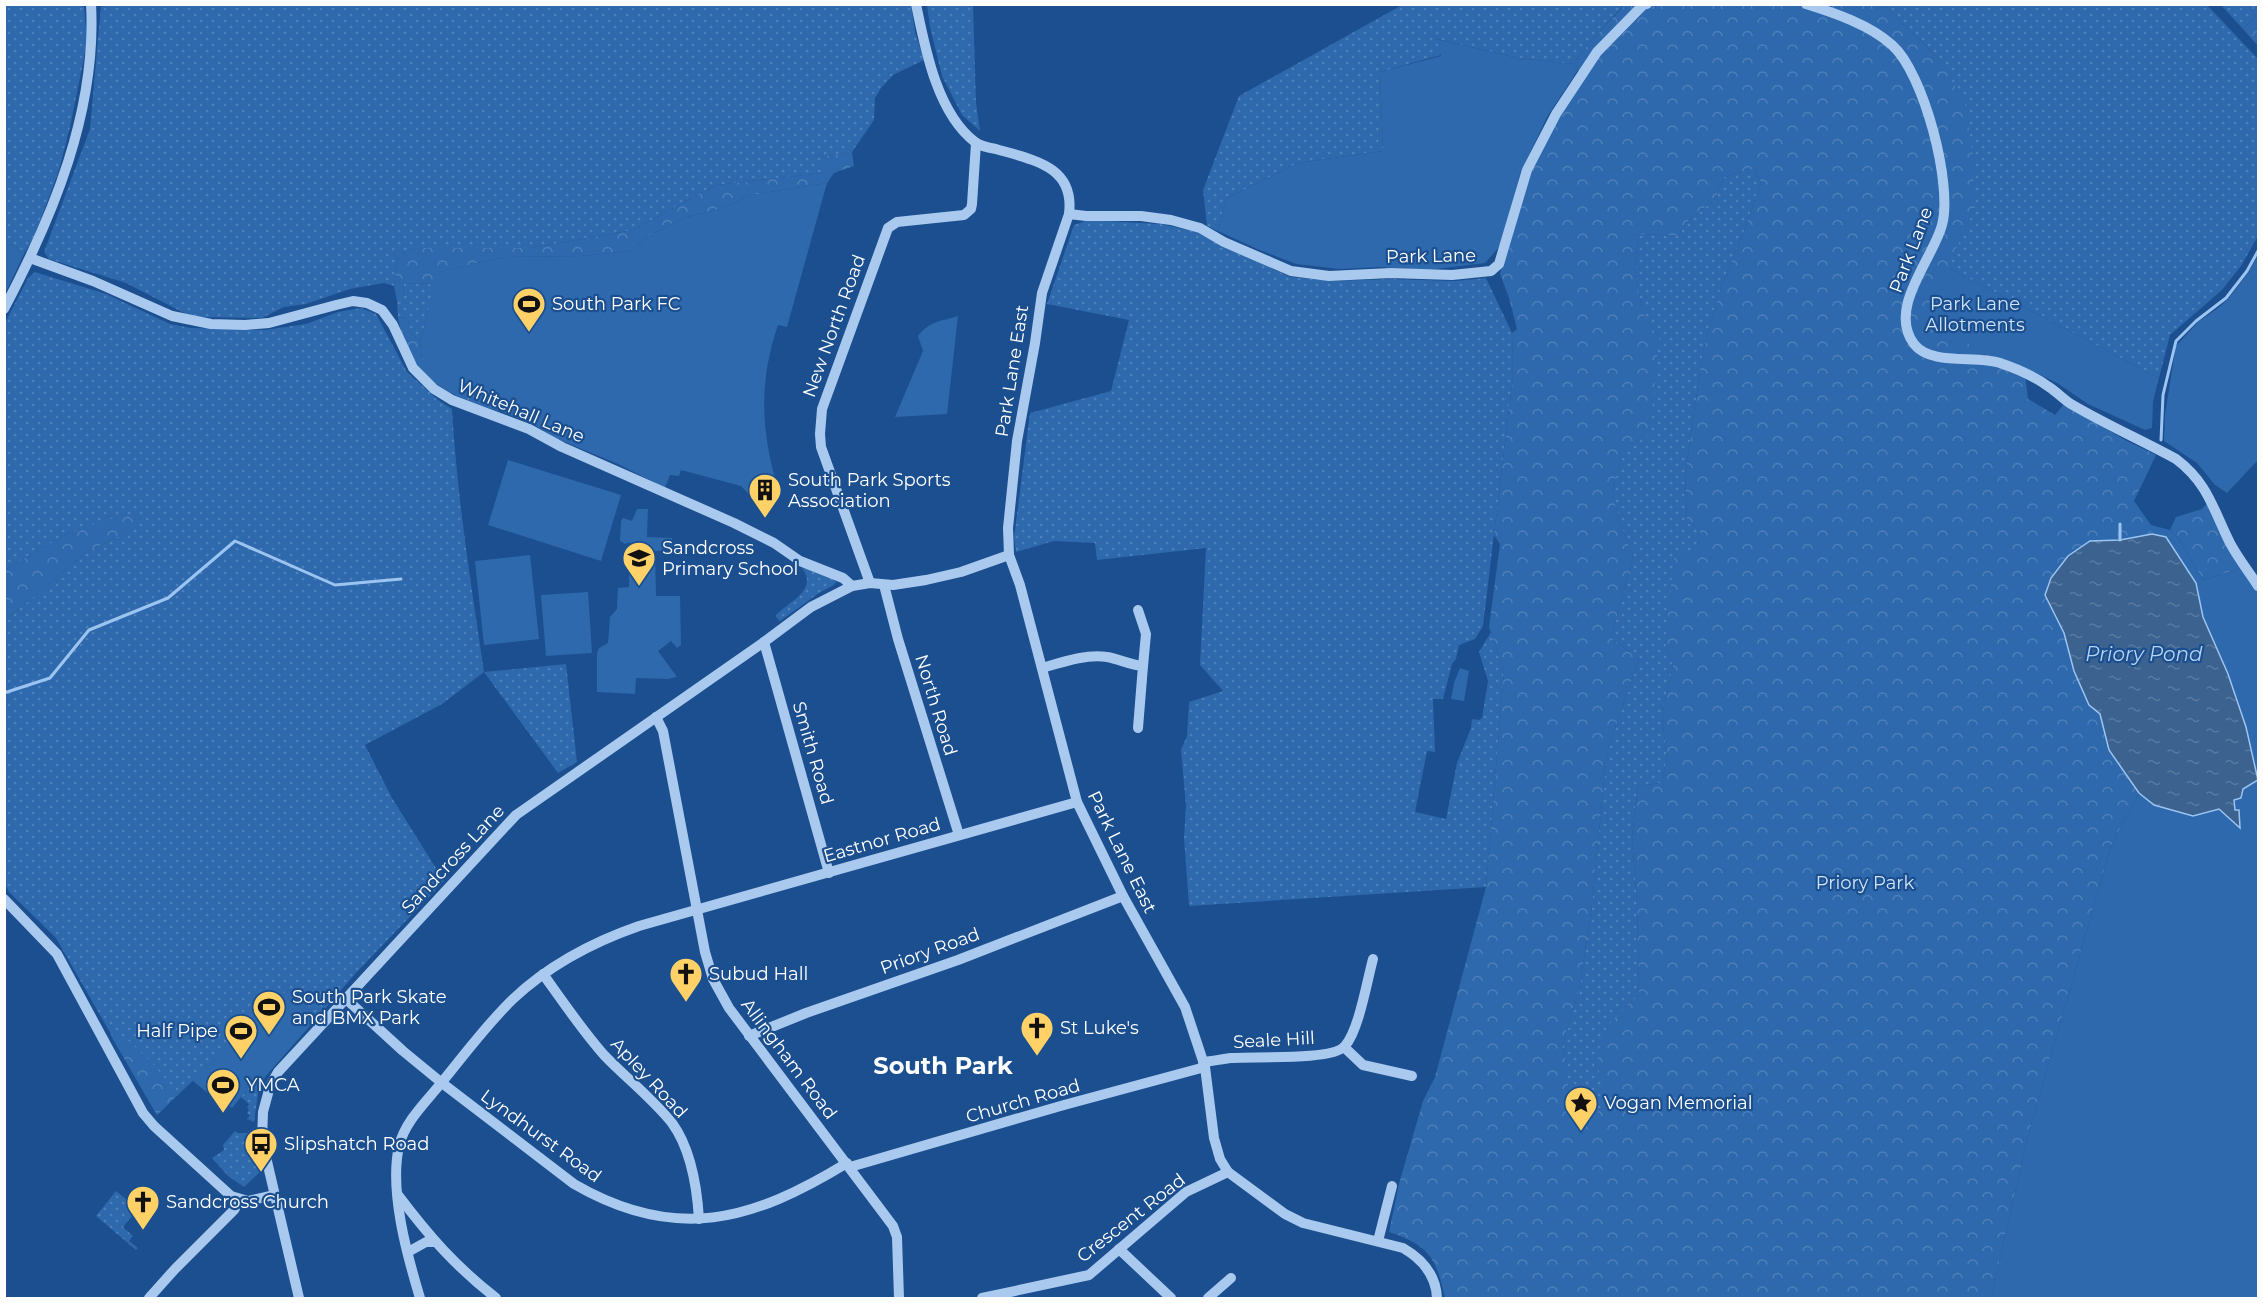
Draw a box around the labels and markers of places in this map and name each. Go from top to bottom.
sports icon: South Park FC [511,286,547,333]
place label: South Park FC [552,293,681,315]
place label: South Park Sports Association [788,469,951,512]
building icon: South Park Sports Association [747,472,783,519]
place label: Sandcross Primary School [662,537,798,580]
school or university icon: Sandcross Primary School [621,540,657,587]
church icon: Subud Hall [668,956,704,1003]
place label: Subud Hall [709,963,808,985]
place label: South Park Skate and BMX Park [292,986,447,1029]
sports icon: South Park Skate and BMX Park [251,989,287,1036]
church icon: St Luke's [1019,1010,1055,1057]
sports icon: Half Pipe [223,1013,259,1060]
place label: St Luke's [1060,1017,1139,1039]
place label: Half Pipe [136,1020,218,1042]
sports icon: YMCA [205,1067,241,1114]
place label: YMCA [246,1074,300,1096]
place icon: Vogan Memorial [1563,1085,1599,1132]
place label: Vogan Memorial [1604,1092,1753,1114]
bus stop icon: Slipshatch Road [243,1126,279,1173]
place label: Slipshatch Road [284,1133,429,1155]
church icon: Sandcross Church [125,1184,161,1231]
place label: Sandcross Church [166,1191,329,1213]

